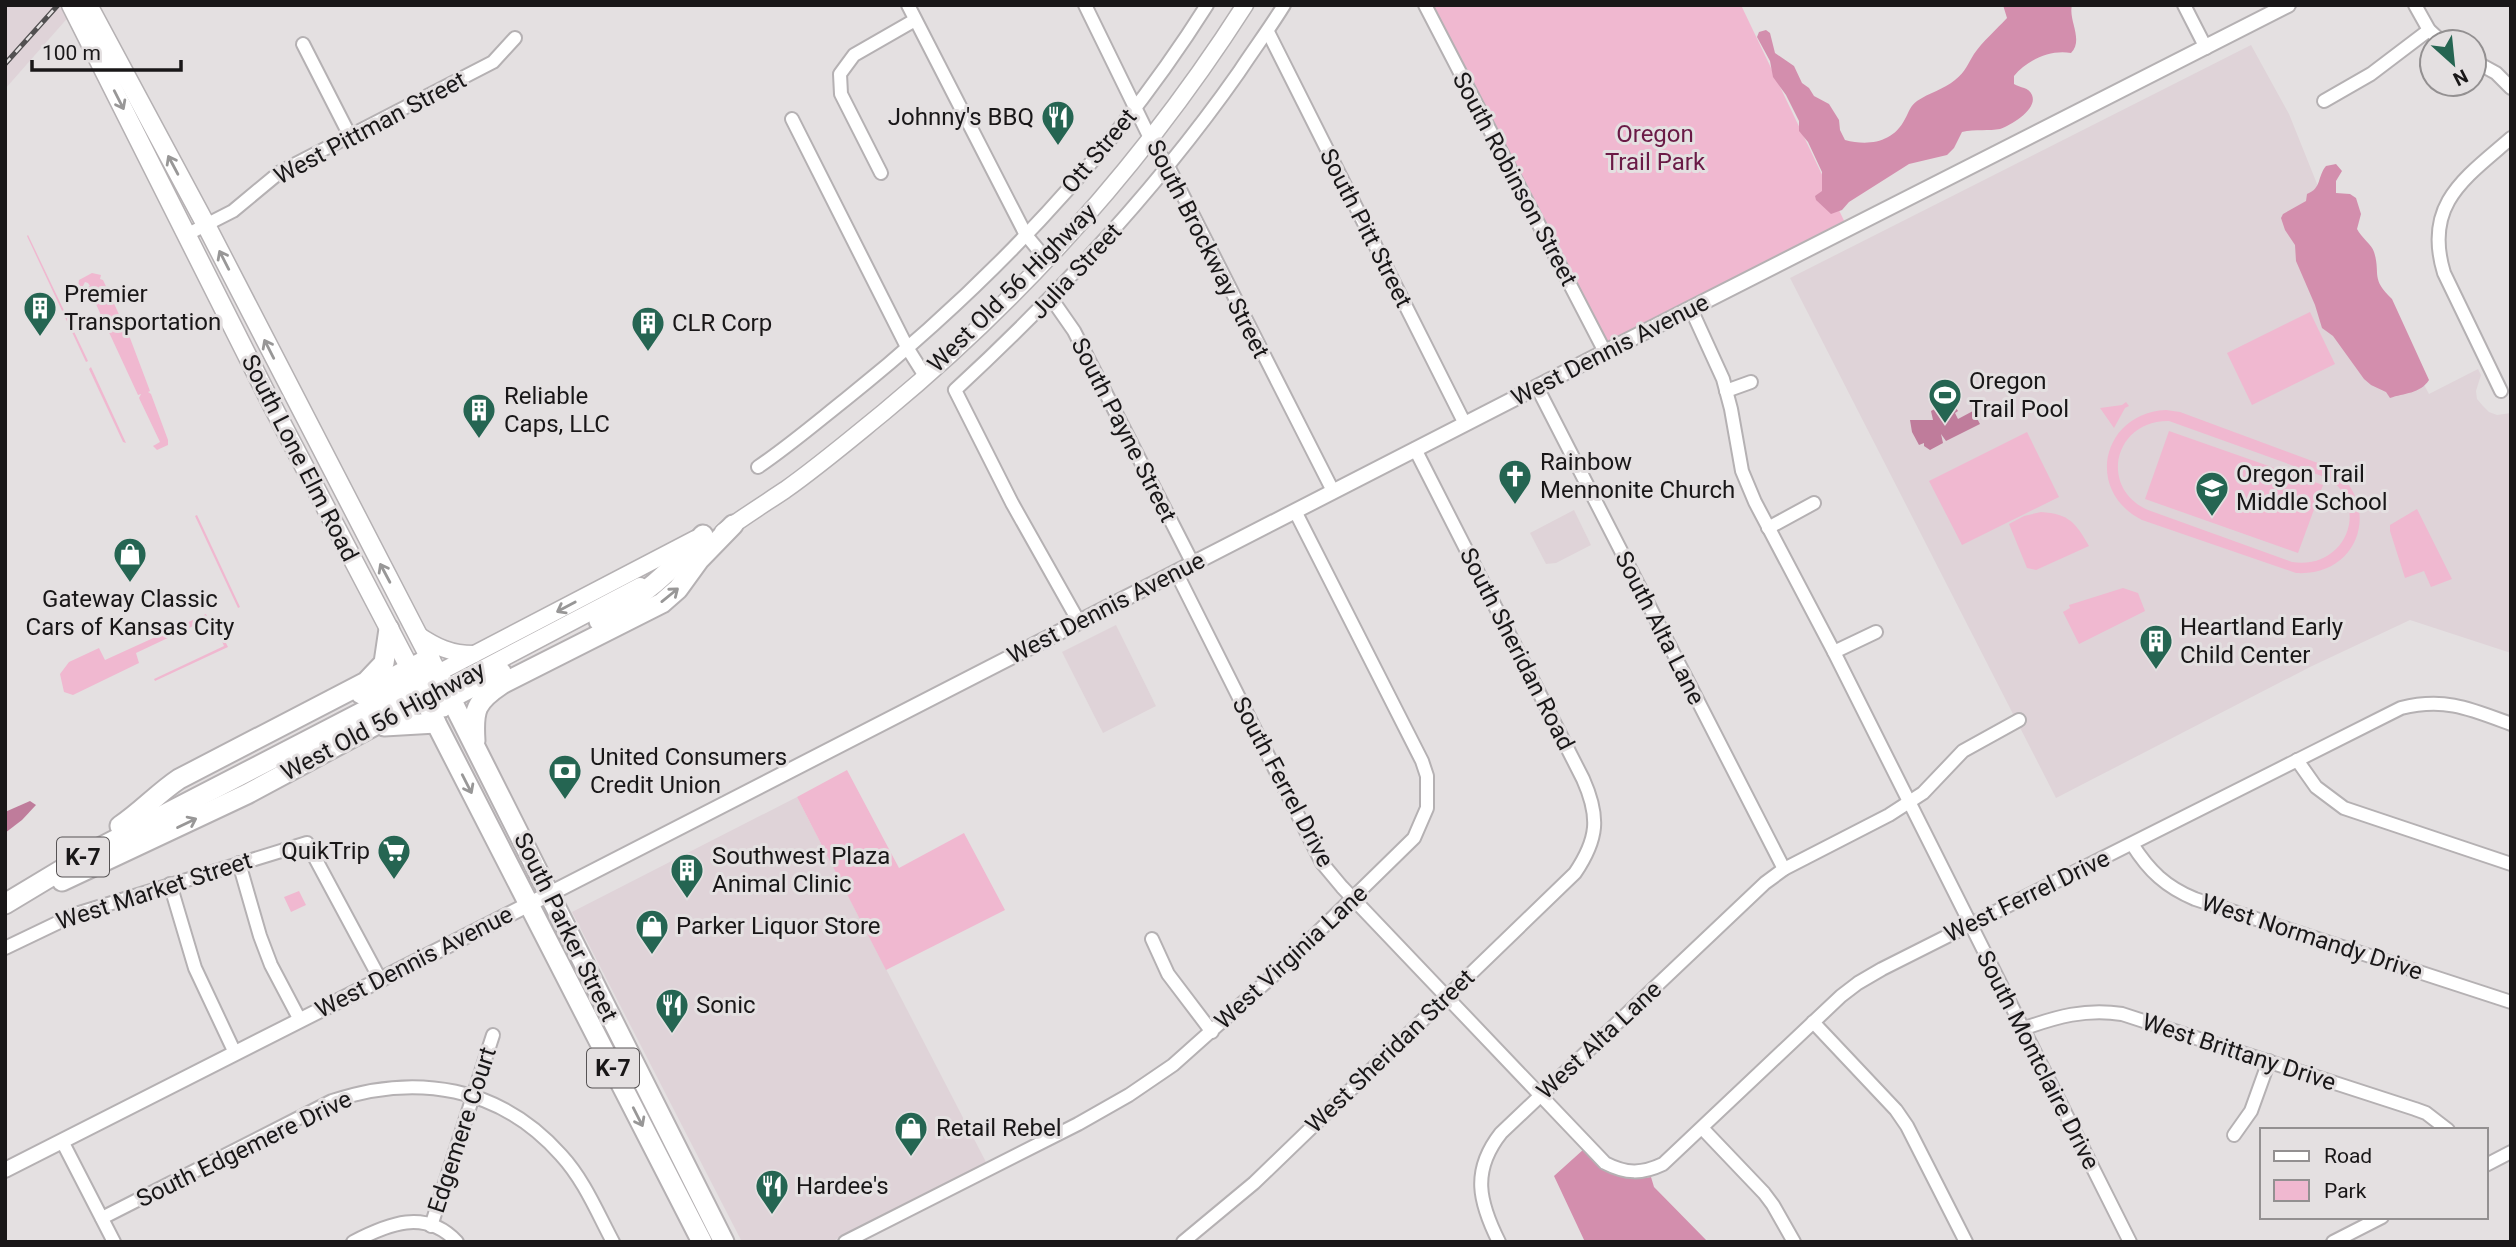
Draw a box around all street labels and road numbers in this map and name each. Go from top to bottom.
street label: West Pittman Street [269,66,471,190]
street label: South Robinson Street [1447,67,1583,291]
street label: Ott Street [1056,103,1142,199]
street label: South Brockway Street [1141,135,1275,363]
street label: South Pitt Street [1314,144,1418,312]
street label: West Old 56 Highway [922,198,1102,378]
street label: Julia Street [1025,217,1127,325]
street label: West Dennis Avenue [1507,288,1713,412]
street label: South Payne Street [1066,333,1183,527]
street label: South Lone Elm Road [236,350,364,566]
street label: South Sheridan Road [1454,543,1580,755]
street label: West Dennis Avenue [1003,546,1209,670]
street label: South Alta Lane [1609,547,1711,709]
street label: West Old 56 Highway [276,655,490,787]
street label: South Ferrel Drive [1226,692,1340,872]
street label: South Parker Street [508,828,624,1026]
road number: K-7 [57,838,109,876]
street label: West Ferrel Drive [1940,844,2114,948]
street label: West Market Street [53,846,255,936]
street label: West Virginia Lane [1209,879,1373,1035]
street label: West Normandy Drive [2198,888,2426,986]
street label: West Dennis Avenue [311,900,517,1024]
street label: South Montclaire Drive [1971,946,2105,1174]
street label: West Sheridan Street [1300,963,1480,1139]
street label: West Alta Lane [1531,975,1667,1105]
street label: West Brittany Drive [2139,1007,2339,1097]
street label: Edgemere Court [422,1043,502,1216]
road number: K-7 [587,1049,639,1088]
street label: South Edgemere Drive [132,1085,356,1213]

